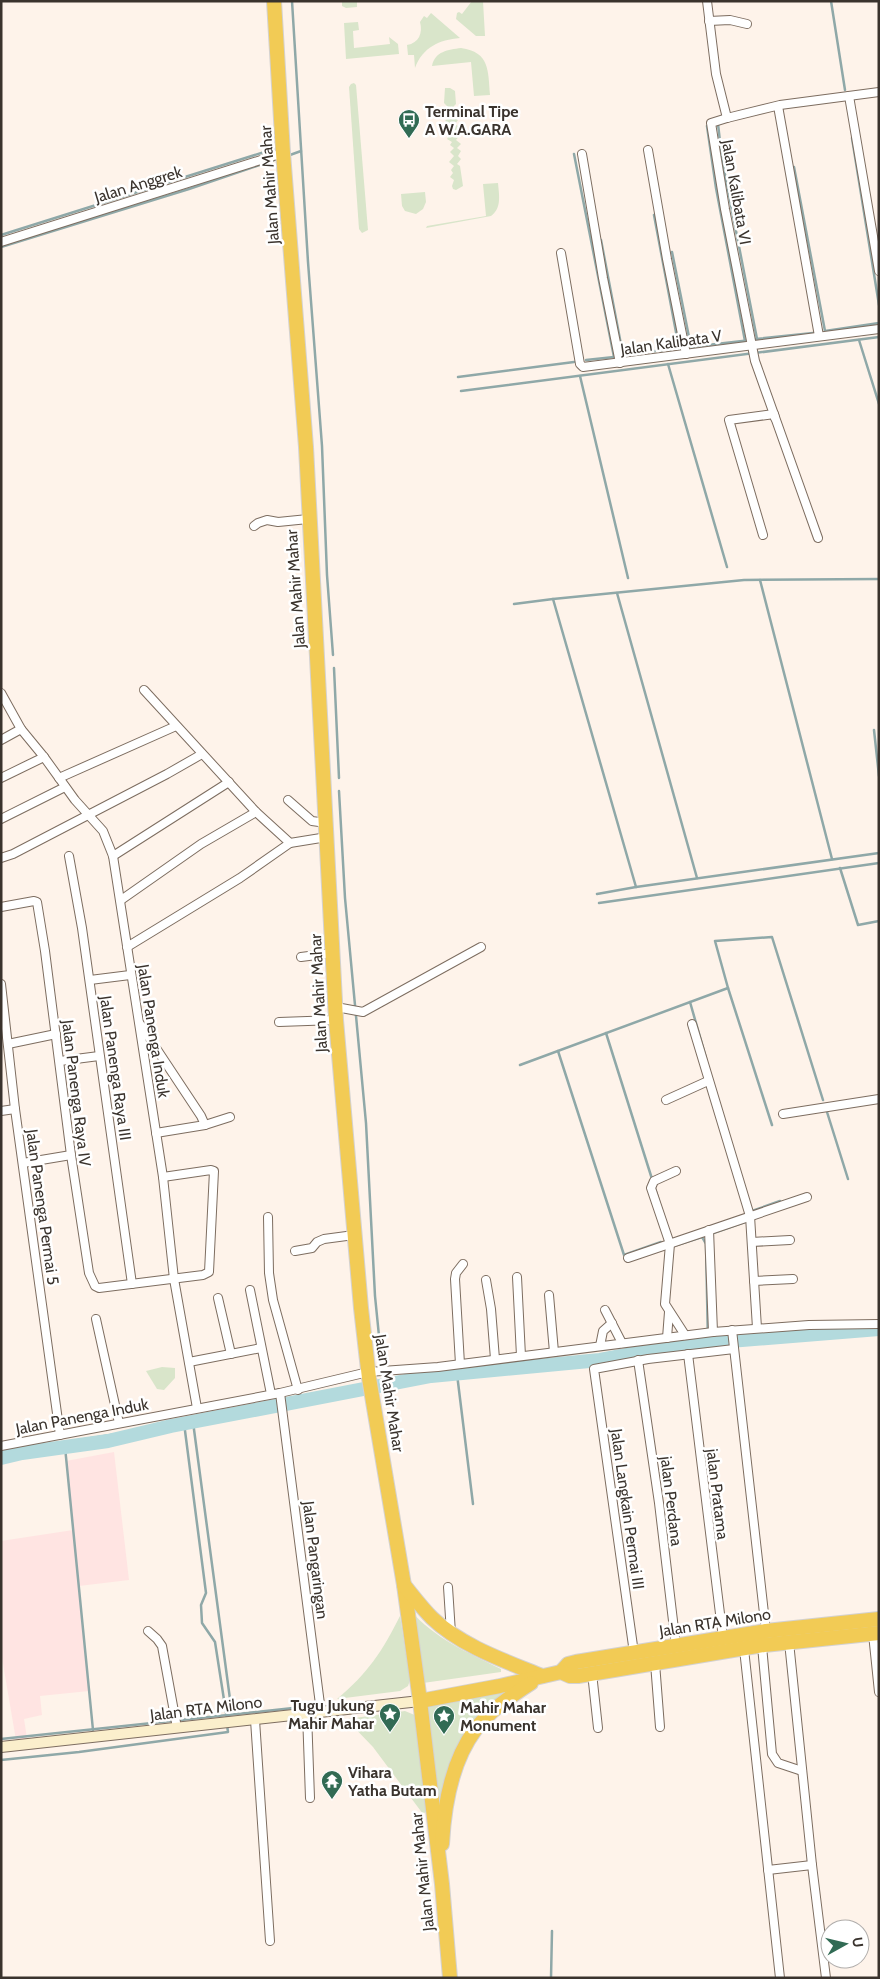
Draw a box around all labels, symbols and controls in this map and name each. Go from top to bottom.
place label: Terminal Tipe A W.A.GARA [425,102,519,139]
bus stop icon: Terminal Tipe A W.A.GARA [397,108,421,139]
street label: Jalan Mahir Mahar [256,124,283,246]
street label: Jalan Kalibata VI [718,137,755,246]
street label: Jalan Anggrek [91,162,185,207]
street label: Jalan Kalibata V [618,326,723,359]
street label: Jalan Mahir Mahar [282,528,309,650]
street label: Jalan Mahir Mahar [306,932,331,1054]
street label: Jalan Panenga Induk [133,962,174,1100]
street label: Jalan Panenga Raya III [96,993,135,1142]
street label: Jalan Panenga Raya IV [58,1018,95,1168]
street label: Jalan Panenga Permai 5 [22,1127,63,1286]
street label: Jalan Mahir Mahar [371,1332,408,1454]
street label: Jalan Panenga Induk [13,1394,151,1439]
street label: Jalan Langkain Permai III [607,1427,648,1591]
street label: jalan Pratama [702,1447,733,1541]
street label: jalan Perdana [656,1454,686,1547]
street label: Jalan Pangaringan [299,1499,332,1620]
street label: Jalan RTA Milono [657,1604,772,1641]
street label: Jalan RTA Milono [148,1692,263,1725]
place label: Tugu Jukung Mahir Mahar [288,1696,375,1733]
place label: Mahir Mahar Monument [460,1698,547,1735]
place icon: Tugu Jukung Mahir Mahar [378,1702,402,1733]
place icon: Mahir Mahar Monument [432,1704,456,1735]
place label: Vihara Yatha Butam [347,1763,437,1800]
temple icon: Vihara Yatha Butam [320,1769,344,1800]
street label: Jalan Mahir Mahar [407,1811,438,1933]
north arrow [820,1919,870,1969]
text: U [848,1936,867,1948]

